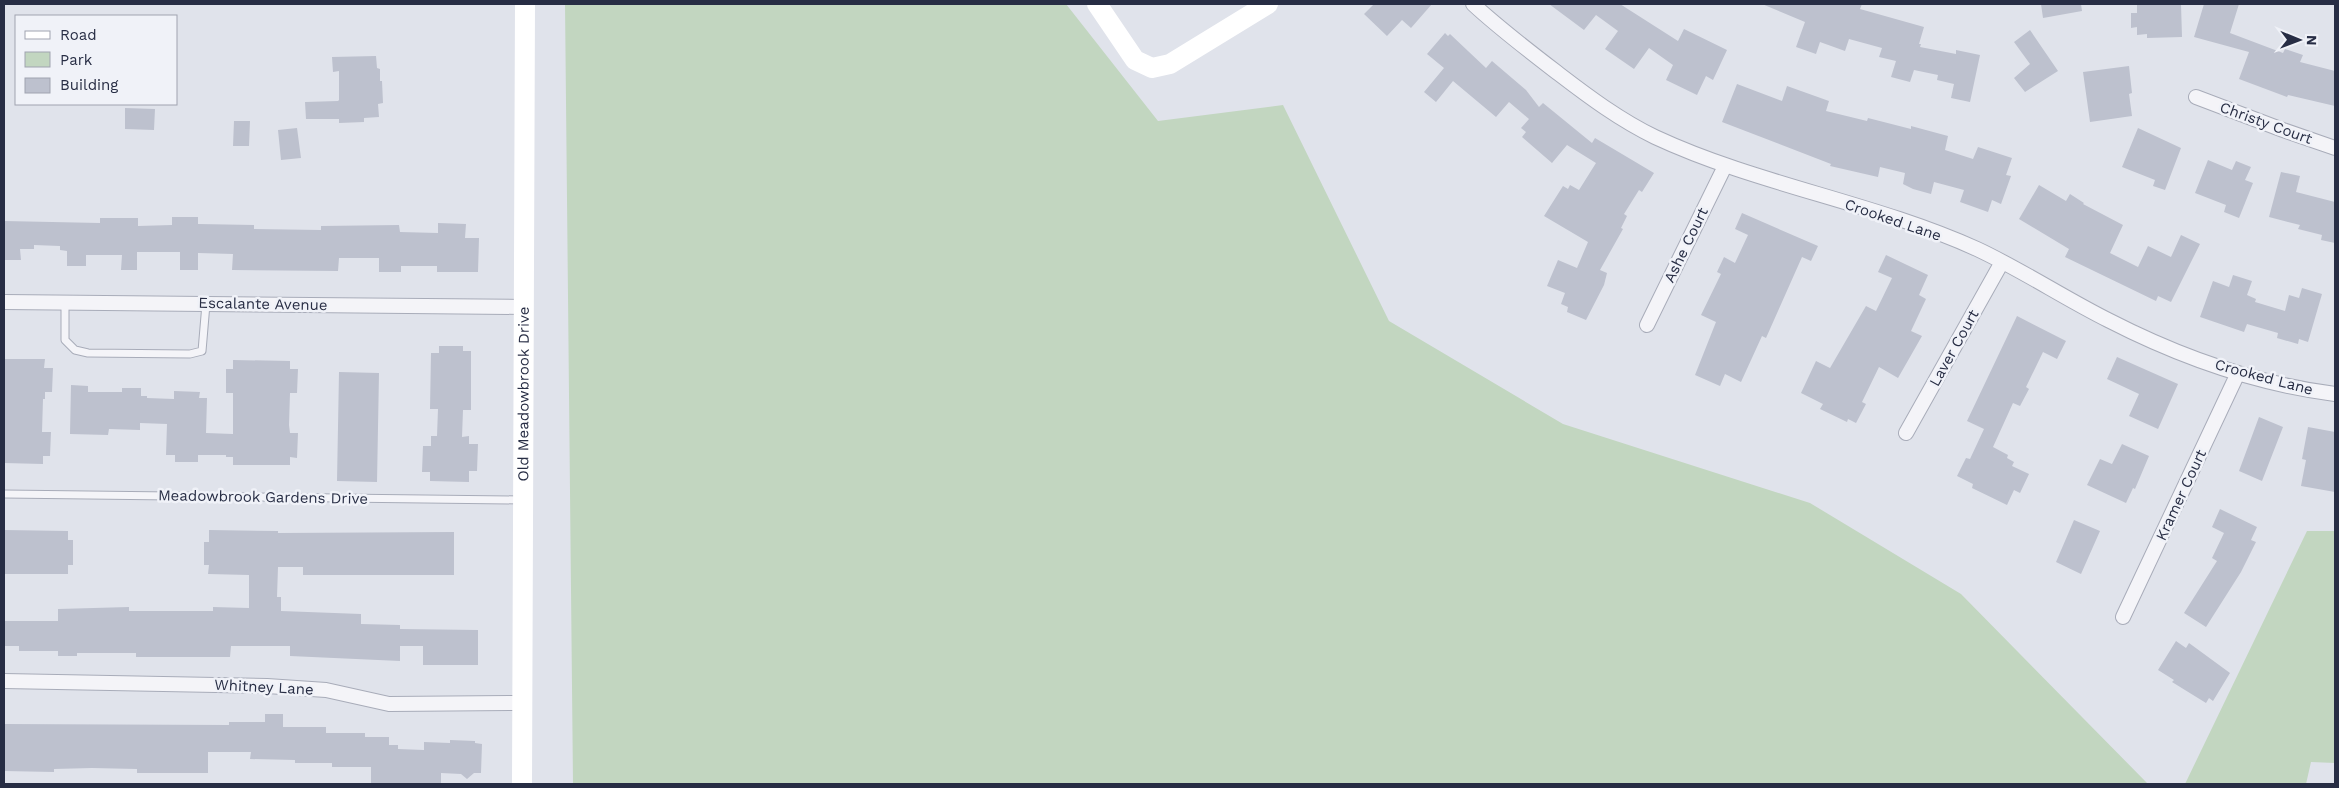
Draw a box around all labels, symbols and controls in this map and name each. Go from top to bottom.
legend [15,15,178,105]
north arrow [2274,15,2324,65]
text: Road [60,26,97,44]
text: N [2304,35,2320,46]
text: Park [60,51,93,69]
text: Building [60,76,118,94]
street label: Christy Court [2217,98,2315,148]
street label: Crooked Lane [1842,195,1944,245]
street label: Ashe Court [1660,204,1712,285]
street label: Escalante Avenue [198,294,328,314]
street label: Laver Court [1926,306,1983,390]
street label: Old Meadowbrook Drive [514,307,533,481]
street label: Crooked Lane [2213,355,2315,399]
street label: Kramer Court [2152,446,2210,543]
street label: Meadowbrook Gardens Drive [158,486,368,508]
street label: Whitney Lane [214,675,314,699]

